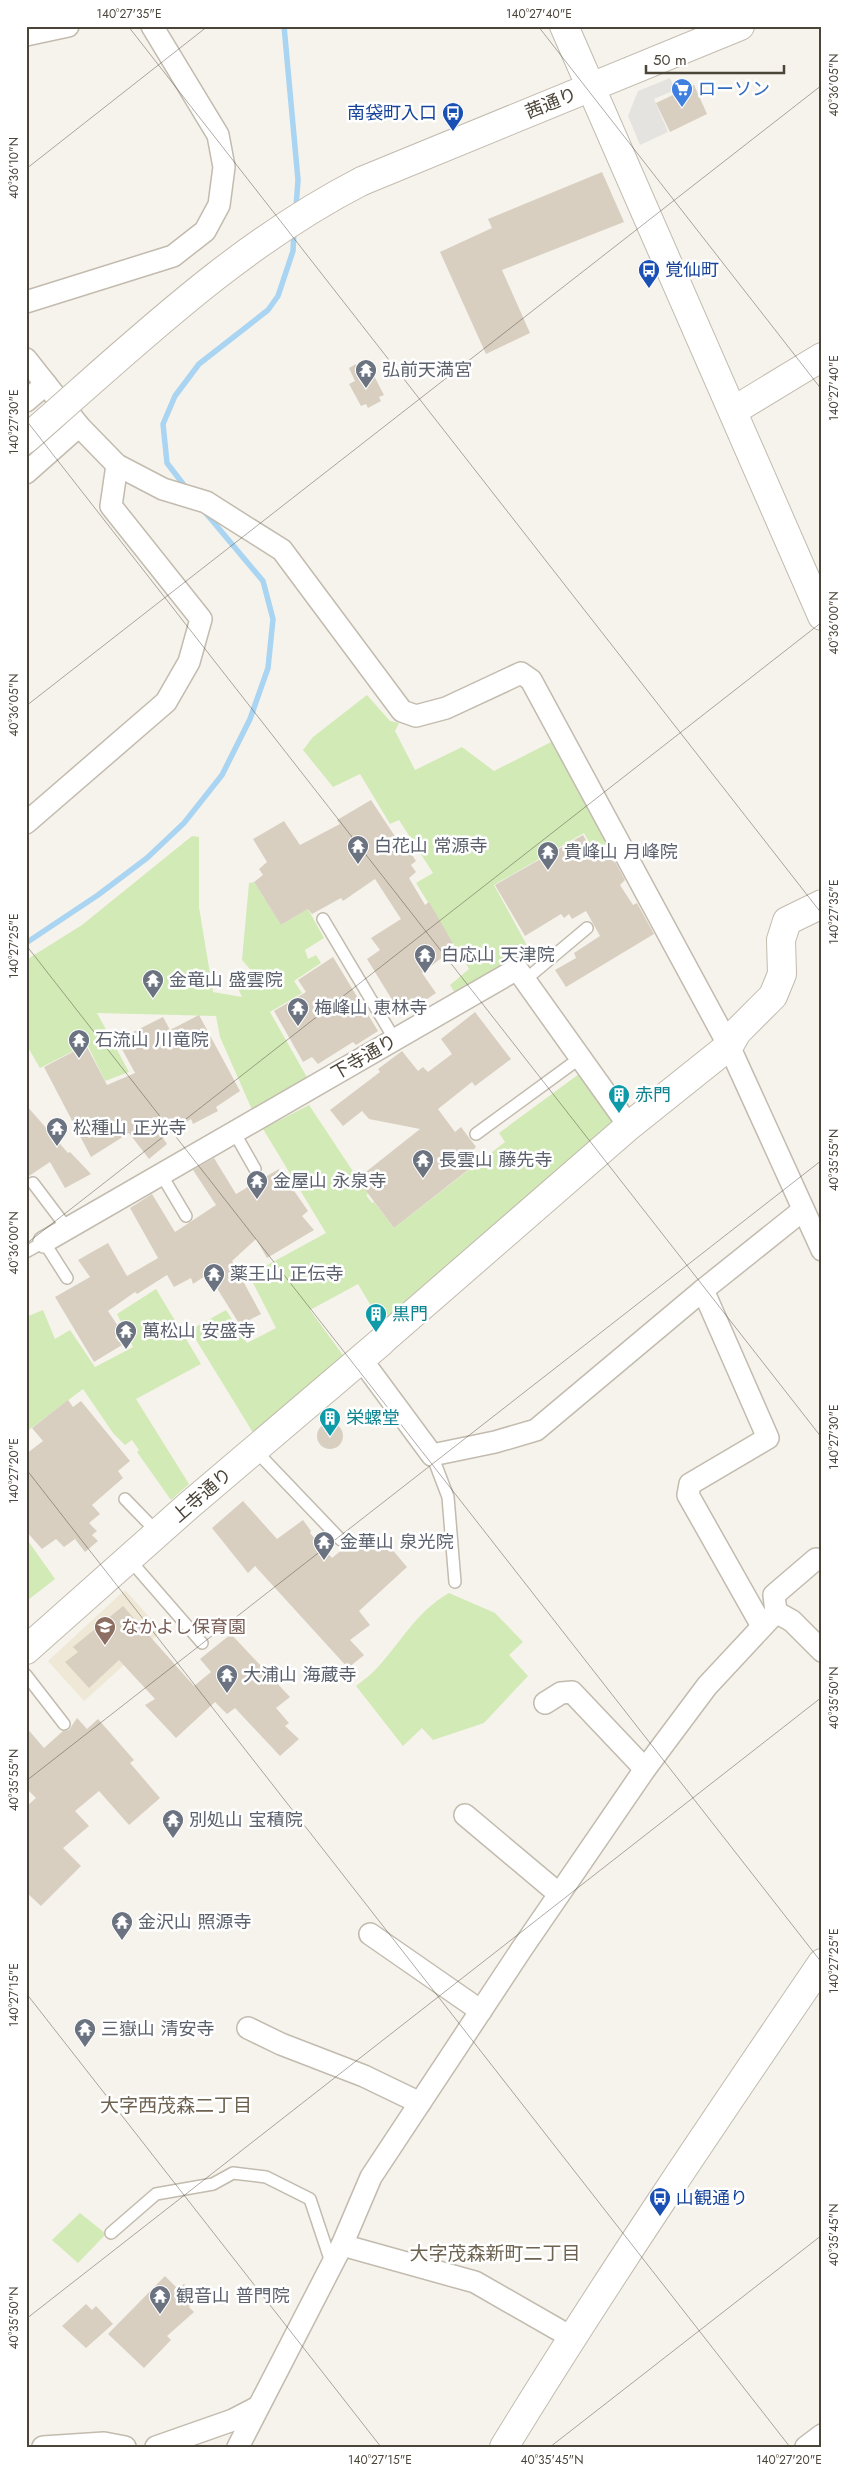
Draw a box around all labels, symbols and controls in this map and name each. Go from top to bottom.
text: 140°27'35"E [97,5,161,23]
text: 140°27'40"E [506,5,572,23]
scale bar [646,42,783,74]
text: 50 m [653,49,687,71]
text: 40°36'05"N [825,53,843,117]
place label: ローソン [698,76,770,102]
supermarket icon: ローソン [670,77,694,108]
street label: 茜通り [521,81,581,125]
place label: 南袋町入口 [347,100,437,126]
bus stop icon: 南袋町入口 [441,101,465,132]
text: 40°36'10"N [5,137,23,199]
place label: 覚仙町 [665,257,719,283]
bus stop icon: 覚仙町 [637,258,661,289]
text: 140°27'40"E [825,355,843,421]
place label: 弘前天満宮 [382,357,472,383]
temple icon: 弘前天満宮 [354,358,378,389]
text: 140°27'30"E [5,389,23,455]
text: 40°36'00"N [825,591,843,655]
text: 40°36'05"N [5,673,23,737]
place label: 白花山 常源寺 [374,833,487,859]
temple icon: 白花山 常源寺 [346,834,370,865]
place label: 貴峰山 月峰院 [564,839,677,865]
temple icon: 貴峰山 月峰院 [536,840,560,871]
text: 140°27'35"E [825,880,843,944]
text: 140°27'25"E [5,913,23,979]
place label: 白応山 天津院 [441,942,554,968]
temple icon: 白応山 天津院 [413,943,437,974]
place label: 金竜山 盛雲院 [169,967,282,993]
temple icon: 金竜山 盛雲院 [141,968,165,999]
place label: 梅峰山 恵林寺 [314,995,427,1021]
temple icon: 梅峰山 恵林寺 [286,996,310,1027]
place label: 石流山 川竜院 [95,1027,208,1053]
temple icon: 石流山 川竜院 [67,1028,91,1059]
street label: 下寺通り [326,1028,402,1086]
place label: 赤門 [635,1082,671,1108]
building icon: 赤門 [607,1083,631,1114]
place label: 松種山 正光寺 [73,1115,186,1141]
temple icon: 松種山 正光寺 [45,1116,69,1147]
text: 40°35'55"N [825,1129,843,1191]
place label: 長雲山 藤先寺 [439,1147,552,1173]
temple icon: 長雲山 藤先寺 [411,1148,435,1179]
place label: 金屋山 永泉寺 [273,1168,386,1194]
temple icon: 金屋山 永泉寺 [245,1169,269,1200]
text: 40°36'00"N [5,1211,23,1275]
place label: 薬王山 正伝寺 [230,1261,343,1287]
temple icon: 薬王山 正伝寺 [202,1262,226,1293]
place label: 黒門 [392,1301,428,1327]
building icon: 黒門 [364,1302,388,1333]
place label: 萬松山 安盛寺 [142,1318,255,1344]
temple icon: 萬松山 安盛寺 [114,1319,138,1350]
text: 140°27'30"E [825,1404,843,1470]
place label: 栄螺堂 [346,1405,400,1431]
building icon: 栄螺堂 [318,1406,342,1437]
text: 140°27'20"E [5,1438,23,1504]
street label: 上寺通り [166,1462,238,1528]
place label: 金華山 泉光院 [340,1529,453,1555]
temple icon: 金華山 泉光院 [312,1530,336,1561]
place label: なかよし保育園 [121,1614,246,1640]
school or university icon: なかよし保育園 [93,1615,117,1646]
place label: 大浦山 海蔵寺 [243,1662,356,1688]
temple icon: 大浦山 海蔵寺 [215,1663,239,1694]
text: 40°35'50"N [825,1666,843,1730]
text: 40°35'55"N [5,1749,23,1811]
place label: 別処山 宝積院 [189,1807,302,1833]
temple icon: 別処山 宝積院 [161,1808,185,1839]
place label: 金沢山 照源寺 [138,1909,251,1935]
temple icon: 金沢山 照源寺 [110,1910,134,1941]
text: 140°27'25"E [825,1928,843,1994]
text: 140°27'15"E [5,1963,23,2027]
place label: 三嶽山 清安寺 [101,2016,214,2042]
temple icon: 三嶽山 清安寺 [73,2017,97,2048]
district label: 大字西茂森二丁目 [100,2092,252,2119]
place label: 山観通り [676,2185,748,2211]
bus stop icon: 山観通り [648,2186,672,2217]
text: 40°35'45"N [825,2204,843,2266]
district label: 大字茂森新町二丁目 [409,2240,581,2267]
place label: 観音山 普門院 [176,2283,289,2309]
temple icon: 観音山 普門院 [148,2284,172,2315]
text: 40°35'50"N [5,2286,23,2350]
text: 140°27'15"E [348,2451,412,2469]
text: 40°35'45"N [521,2451,583,2469]
text: 140°27'20"E [756,2451,822,2469]

